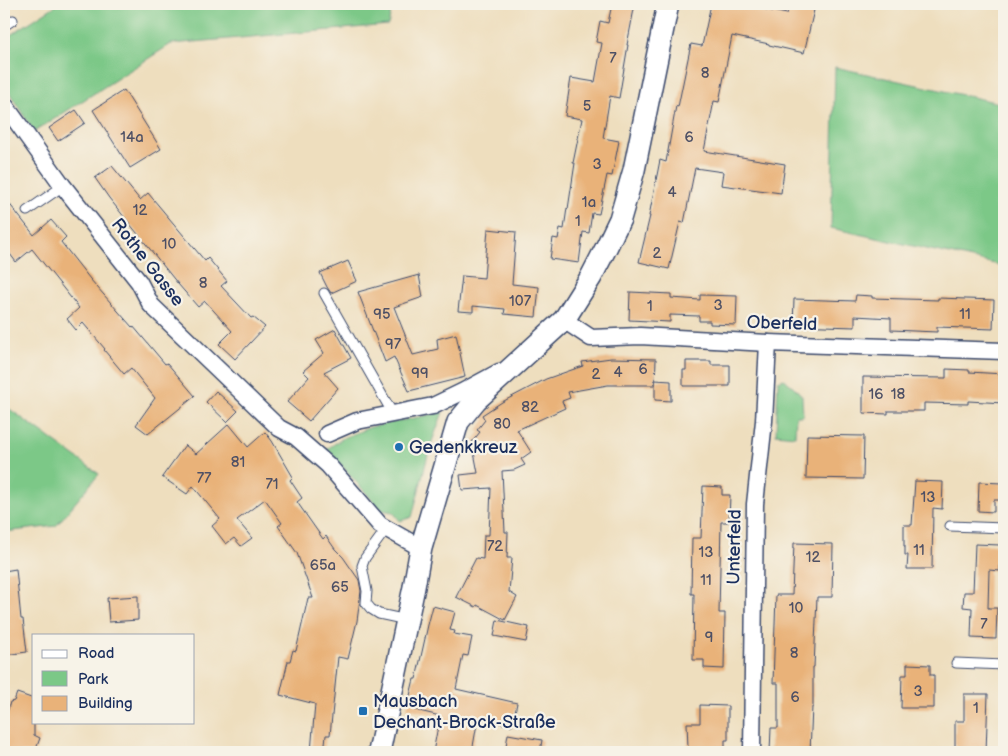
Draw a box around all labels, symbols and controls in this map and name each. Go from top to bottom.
house number: 7 [609,49,617,68]
house number: 8 [701,64,710,83]
house number: 5 [583,97,591,116]
house number: 14a [120,128,144,147]
house number: 6 [684,128,694,147]
house number: 3 [592,155,602,174]
house number: 4 [667,183,677,202]
house number: 1a [582,193,596,212]
house number: 12 [133,201,147,220]
house number: 1 [575,212,581,231]
street label: Rothe Gasse [107,214,189,311]
house number: 10 [162,235,176,254]
house number: 2 [653,244,662,263]
house number: 8 [199,274,208,293]
house number: 107 [509,292,532,311]
house number: 3 [713,296,723,315]
house number: 1 [647,297,653,316]
house number: 95 [373,305,391,324]
house number: 11 [959,305,971,324]
street label: Oberfeld [746,312,818,335]
house number: 97 [385,335,402,354]
house number: 6 [638,360,648,379]
house number: 4 [613,363,623,382]
house number: 99 [411,364,429,383]
house number: 2 [592,365,601,384]
house number: 16 [869,385,883,404]
house number: 18 [891,385,906,404]
house number: 82 [521,398,539,417]
house number: 80 [493,415,511,434]
place label: Gedenkkreuz [409,437,518,458]
marker: Gedenkkreuz [393,441,405,453]
house number: 81 [231,453,245,472]
house number: 77 [197,469,212,488]
house number: 71 [265,475,279,494]
house number: 13 [920,488,936,507]
street label: Unterfeld [723,509,746,585]
house number: 72 [487,537,503,556]
house number: 11 [913,541,925,560]
house number: 13 [698,543,714,562]
house number: 12 [806,548,820,567]
house number: 65a [310,556,336,575]
house number: 11 [700,571,712,590]
house number: 65 [331,578,349,597]
house number: 10 [789,599,803,618]
house number: 7 [980,615,988,634]
house number: 9 [705,628,713,647]
legend [32,634,195,724]
text: Road [78,644,114,663]
house number: 8 [790,644,799,663]
text: Park [78,670,109,689]
house number: 3 [913,682,923,701]
house number: 6 [790,688,800,707]
place label: Mausbach Dechant-Brock-Straße [373,691,556,733]
text: Building [78,694,133,713]
house number: 1 [973,699,979,718]
marker: Mausbach Dechant-Brock-Straße [357,705,369,717]

